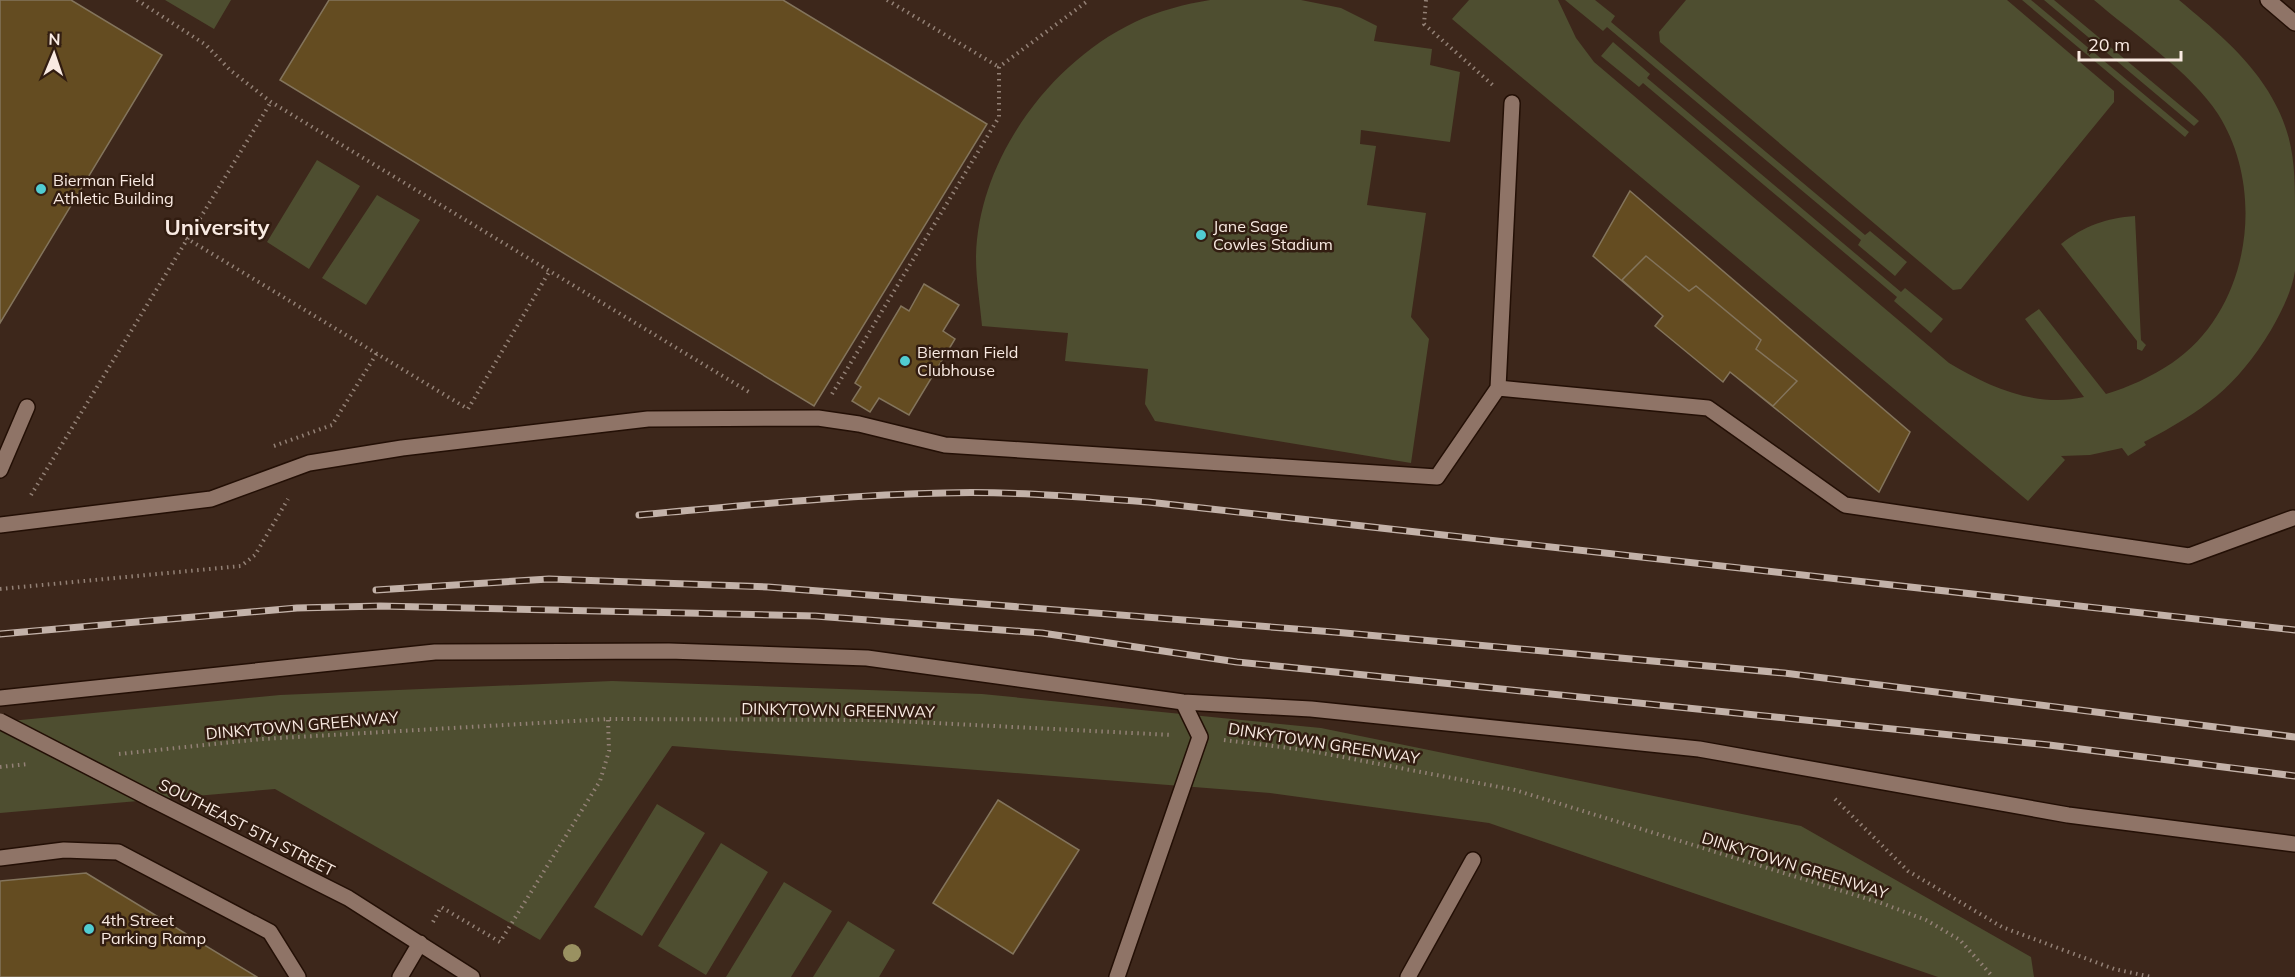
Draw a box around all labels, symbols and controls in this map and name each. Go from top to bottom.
north arrow [24,24,84,84]
scale bar [2079,24,2181,62]
text: N [48,29,61,49]
text: 20 m [2088,33,2130,56]
place label: Bierman Field Athletic Building [53,170,174,208]
marker: Bierman Field Athletic Building [34,182,48,196]
district label: University [165,213,269,241]
place label: Jane Sage Cowles Stadium [1213,216,1333,254]
marker: Jane Sage Cowles Stadium [1194,228,1208,242]
place label: Bierman Field Clubhouse [917,342,1018,380]
marker: Bierman Field Clubhouse [898,354,912,368]
street label: DINKYTOWN GREENWAY [741,698,935,722]
street label: DINKYTOWN GREENWAY [205,707,400,743]
street label: DINKYTOWN GREENWAY [1227,718,1421,768]
street label: SOUTHEAST 5TH STREET [156,774,339,880]
street label: DINKYTOWN GREENWAY [1700,827,1891,903]
place label: 4th Street Parking Ramp [101,910,206,948]
marker: 4th Street Parking Ramp [82,922,96,936]

